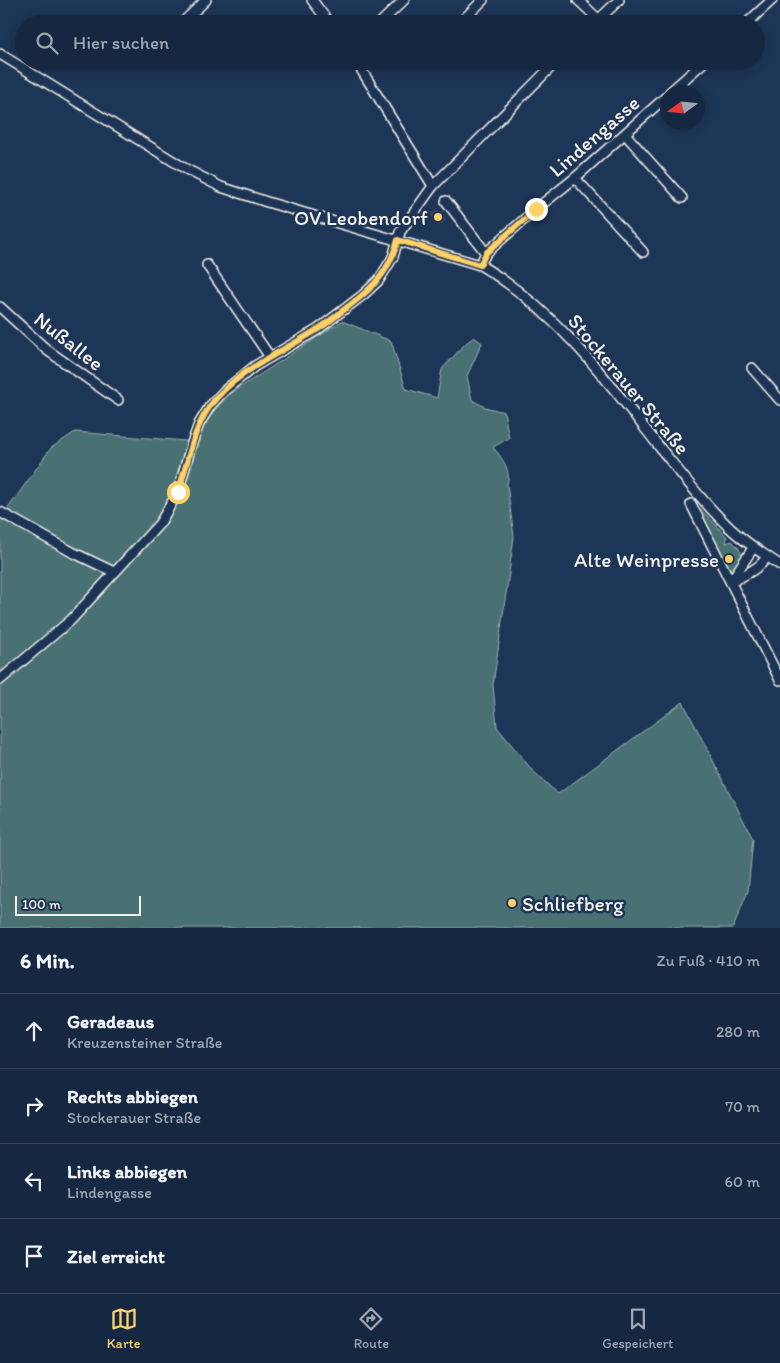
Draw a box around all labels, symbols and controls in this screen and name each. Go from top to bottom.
search box [15,15,765,70]
icon: search [33,29,61,57]
text: Hier suchen [73,31,169,54]
north arrow [660,85,705,130]
street label: Lindengasse [544,90,644,182]
route end [525,198,548,221]
place label: OV Leobendorf [294,205,428,230]
marker: OV Leobendorf [432,211,444,223]
street label: Nußallee [29,306,109,376]
street label: Stockerauer Straße [563,308,695,460]
route start [167,481,190,504]
place label: Alte Weinpresse [574,547,719,572]
marker: Alte Weinpresse [723,553,735,565]
place label: Schliefberg [522,891,624,916]
scale bar [15,893,141,916]
text: 100 m [22,896,61,913]
marker: Schliefberg [506,897,518,909]
text: 6 Min. [20,948,75,973]
text: Zu Fuß · 410 m [657,951,760,970]
text: Geradeaus [67,1010,154,1033]
icon: ahead [20,1017,48,1045]
text: 280 m [716,1022,760,1041]
text: Kreuzensteiner Straße [67,1033,222,1052]
text: Rechts abbiegen [67,1085,198,1108]
icon: right [20,1092,48,1120]
text: 70 m [725,1097,760,1116]
text: Stockerauer Straße [67,1108,201,1127]
text: Links abbiegen [67,1160,187,1183]
icon: left [20,1167,48,1195]
text: 60 m [725,1172,760,1191]
text: Lindengasse [67,1183,152,1202]
icon: arrive [20,1242,48,1270]
text: Ziel erreicht [67,1245,165,1268]
tab: Karte [107,1305,140,1352]
tab: Route [354,1305,389,1352]
tab: Gespeichert [602,1305,673,1352]

